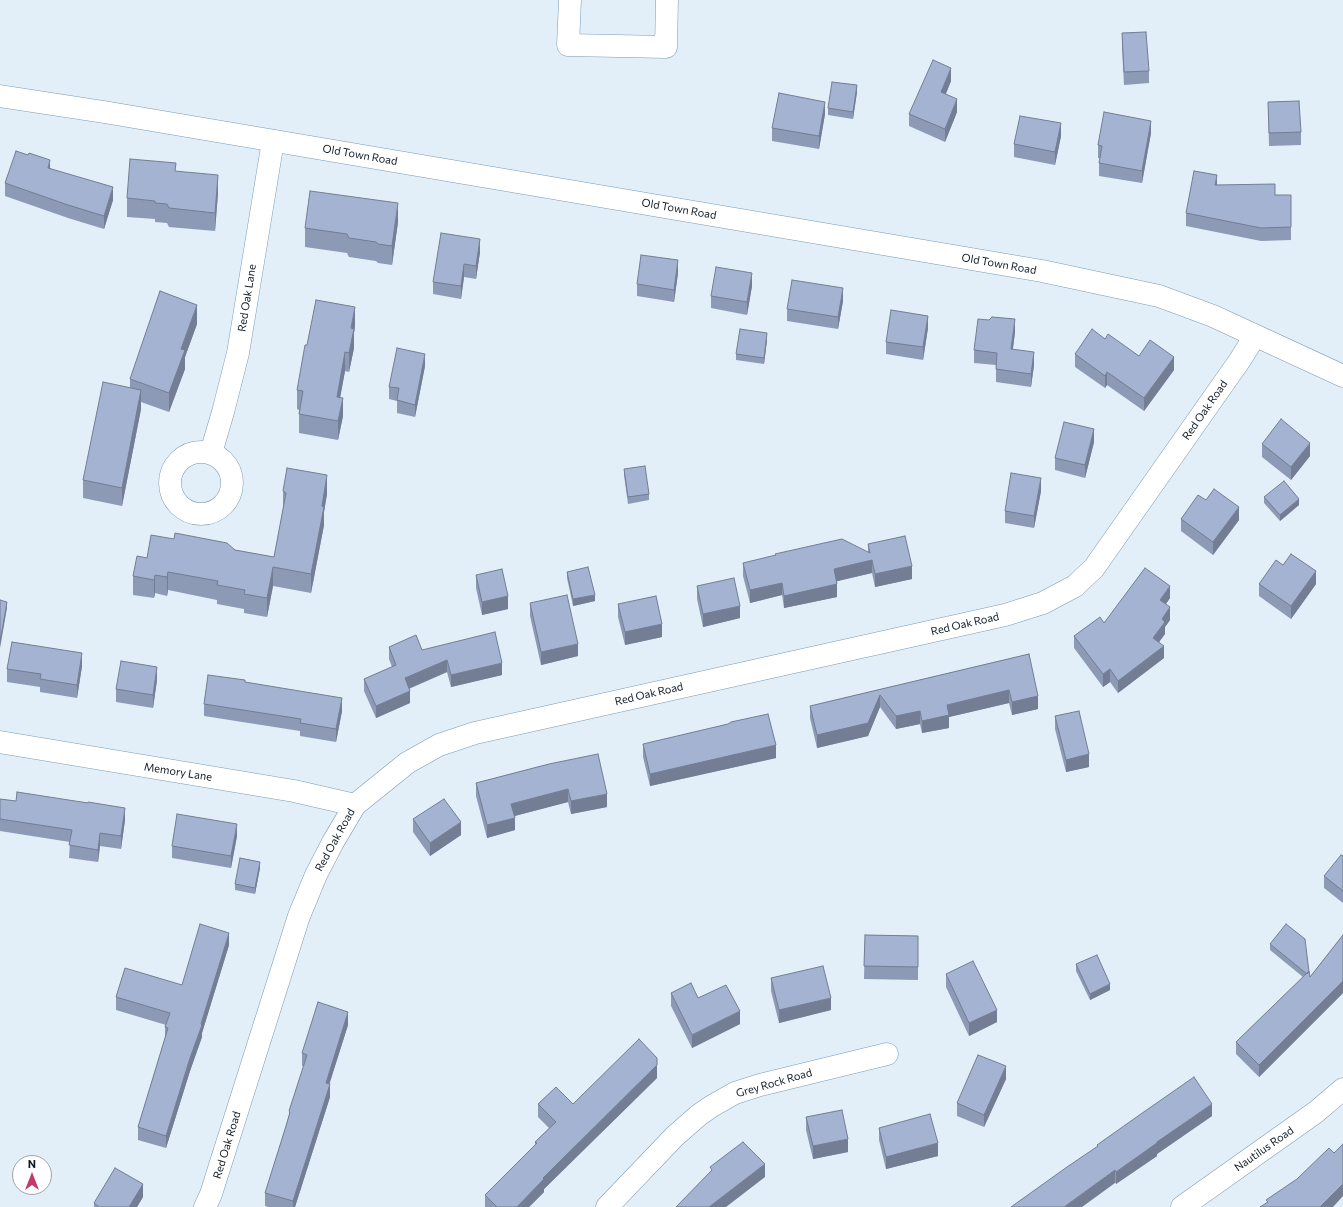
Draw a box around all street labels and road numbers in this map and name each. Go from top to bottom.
street label: Old Town Road [322,142,398,168]
street label: Old Town Road [641,196,717,222]
street label: Old Town Road [961,251,1037,277]
street label: Red Oak Lane [235,263,259,333]
street label: Red Oak Road [1180,378,1230,442]
street label: Red Oak Road [930,610,1000,638]
street label: Red Oak Road [614,680,684,708]
street label: Memory Lane [143,760,213,784]
street label: Red Oak Road [312,806,358,874]
street label: Grey Rock Road [734,1066,814,1100]
street label: Red Oak Road [210,1110,244,1180]
street label: Nautilus Road [1232,1124,1296,1174]

